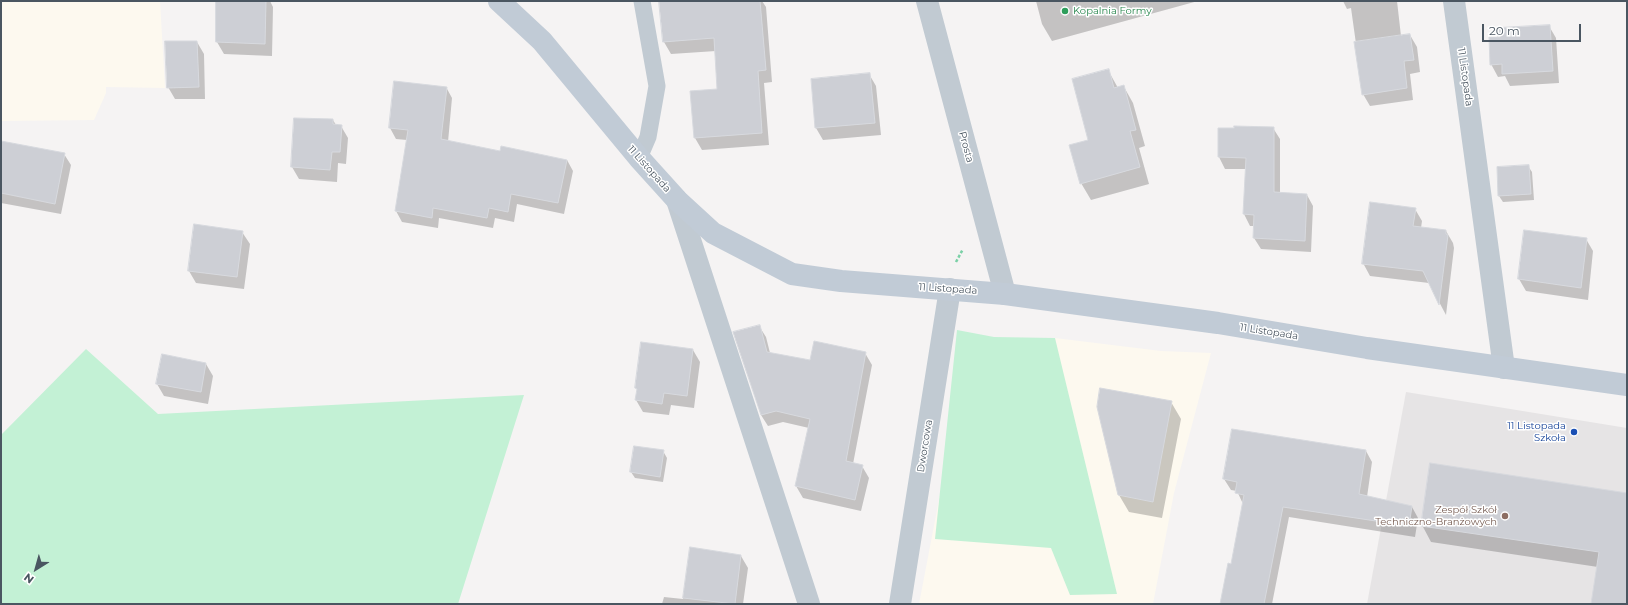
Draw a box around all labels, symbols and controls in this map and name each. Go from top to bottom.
place label: Kopalnia Formy [1073,5,1152,17]
marker: Kopalnia Formy [1060,6,1070,16]
scale bar [1484,16,1583,42]
text: 20 m [1489,23,1520,38]
street label: 11 Listopada [1455,47,1475,107]
street label: Prosta [956,130,976,164]
street label: 11 Listopada [625,143,673,195]
street label: 11 Listopada [918,281,978,297]
street label: 11 Listopada [1239,321,1299,343]
street label: Dworcowa [915,419,935,473]
place label: 11 Listopada Szkoła [1507,420,1566,444]
marker: 11 Listopada Szkoła [1569,427,1579,437]
place label: Zespół Szkół Techniczno-Branżowych [1375,504,1497,528]
marker: Zespół Szkół Techniczno-Branżowych [1500,511,1510,521]
north arrow [16,549,56,589]
text: N [21,570,37,587]

